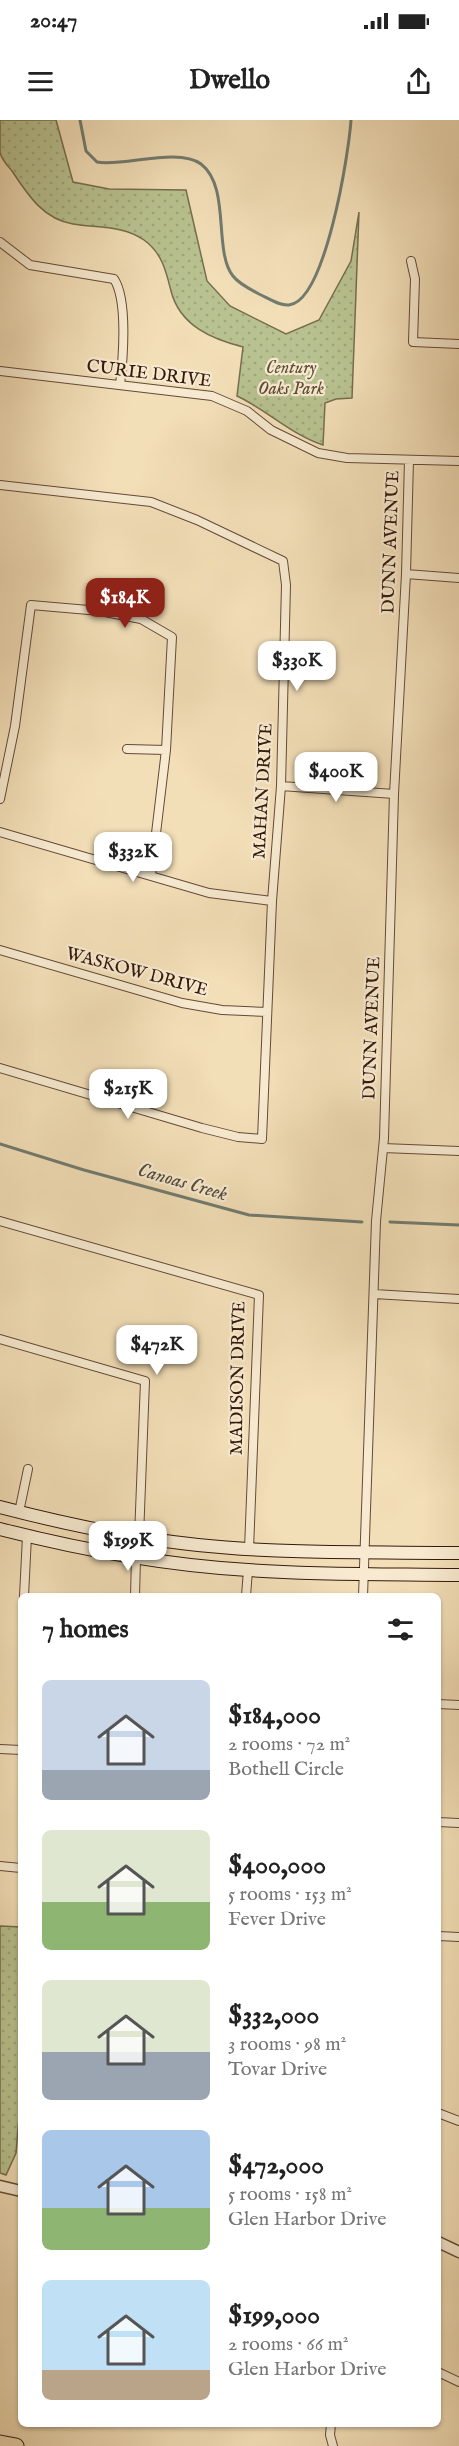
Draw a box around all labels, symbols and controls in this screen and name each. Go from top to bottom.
text: 20:47 [30,7,77,35]
text: Dwello [189,64,270,98]
icon: menu [24,65,57,98]
icon: share [402,65,435,98]
street label: CURIE DRIVE [85,355,213,394]
park label: Century Oaks Park [258,357,324,401]
street label: DUNN AVENUE [378,470,405,614]
pin: $184K [83,578,167,629]
text: $184K [100,585,150,610]
pin: $330K [255,641,339,692]
text: $330K [272,648,322,673]
street label: MAHAN DRIVE [248,723,279,860]
pin: $400K [294,752,378,803]
text: $400K [309,759,364,784]
pin: $332K [91,832,175,883]
text: $332K [108,839,158,864]
street label: WASKOW DRIVE [63,942,210,1002]
street label: DUNN AVENUE [359,956,386,1100]
pin: $215K [86,1069,170,1120]
text: $215K [103,1076,153,1101]
water label: Canoas Creek [135,1158,230,1207]
street label: MADISON DRIVE [226,1301,251,1455]
pin: $472K [115,1325,199,1376]
text: $472K [130,1332,184,1357]
pin: $199K [86,1521,170,1572]
text: $199K [103,1528,153,1553]
text: 7 homes [42,1613,129,1646]
icon: filters [384,1613,417,1646]
text: $184,000 [228,1699,321,1732]
icon: home [90,1704,162,1776]
text: 2 rooms · 72 m² [228,1732,350,1757]
text: Bothell Circle [228,1757,344,1782]
text: $400,000 [228,1849,326,1882]
icon: home [90,1854,162,1926]
text: 5 rooms · 153 m² [228,1882,352,1907]
text: Fever Drive [228,1907,326,1932]
text: $332,000 [228,1999,319,2032]
icon: home [90,2004,162,2076]
text: 3 rooms · 98 m² [228,2032,346,2057]
text: Tovar Drive [228,2057,327,2082]
text: $472,000 [228,2149,324,2182]
icon: home [90,2154,162,2226]
text: 5 rooms · 158 m² [228,2182,352,2207]
text: Glen Harbor Drive [228,2207,386,2232]
text: $199,000 [228,2299,320,2332]
icon: home [90,2304,162,2376]
text: 2 rooms · 66 m² [228,2332,349,2357]
text: Glen Harbor Drive [228,2357,386,2382]

